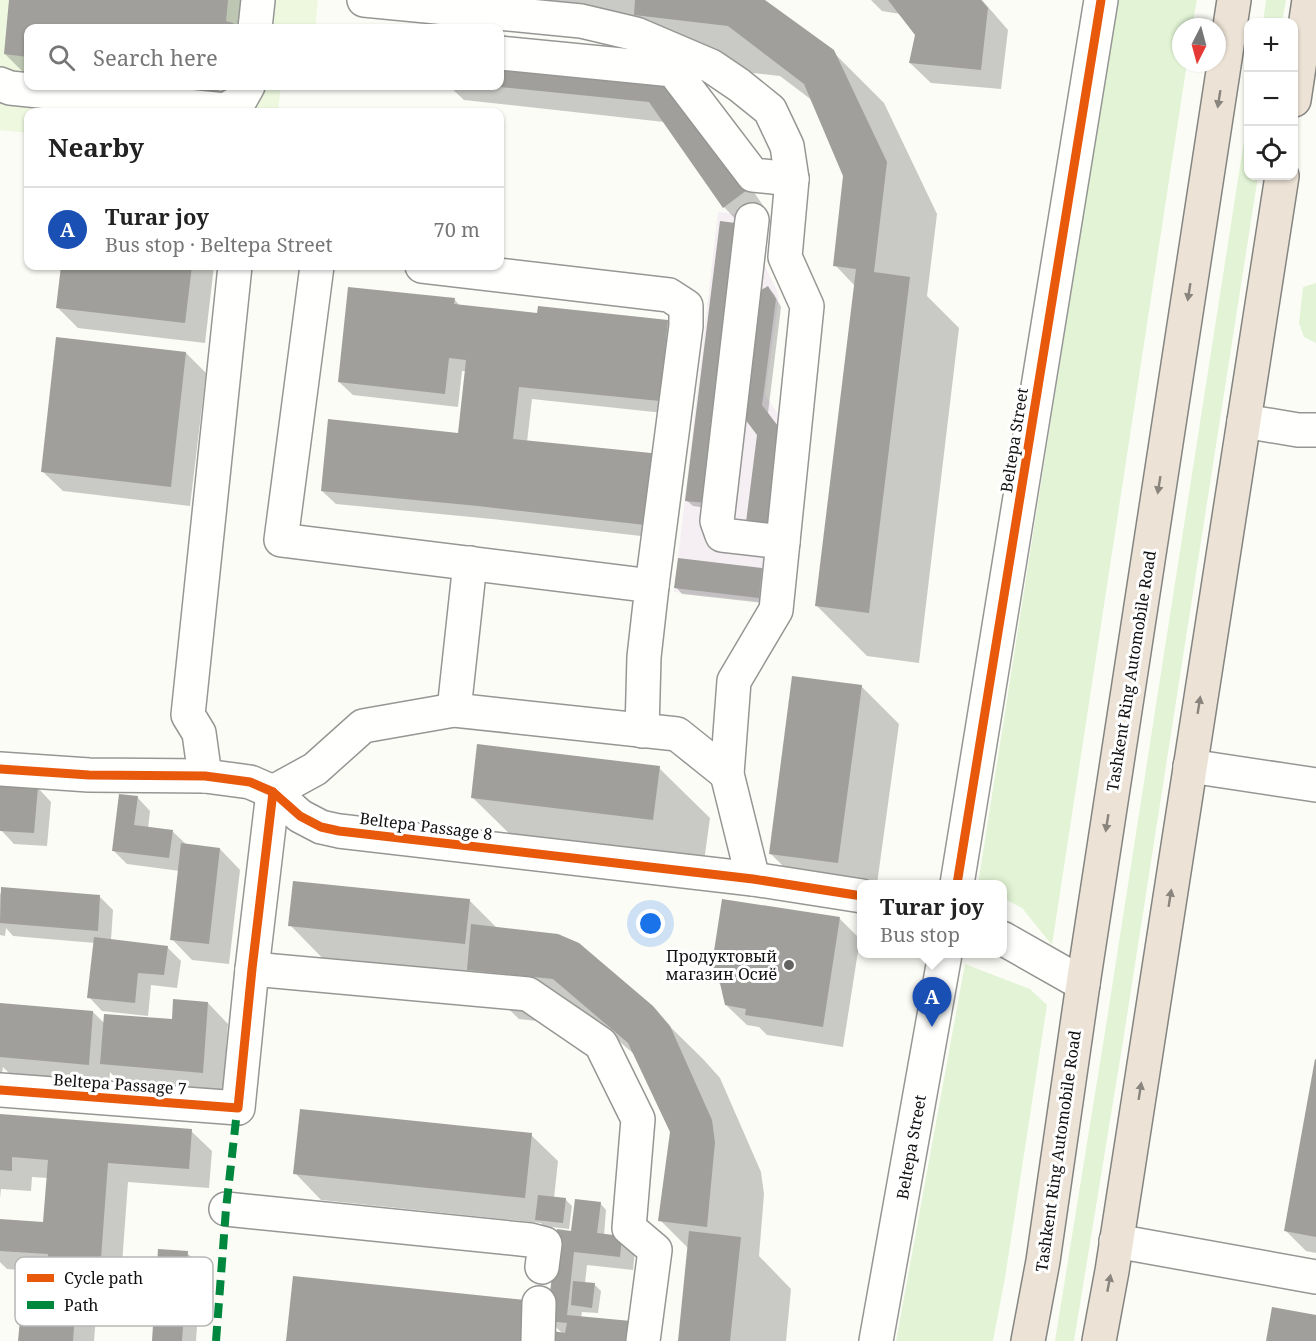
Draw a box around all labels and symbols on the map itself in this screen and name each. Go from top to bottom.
north arrow [1172,18,1226,72]
one-way arrow [1214,90,1223,109]
one-way arrow [1184,283,1193,302]
street label: Beltepa Street [995,386,1033,494]
one-way arrow [1155,475,1164,494]
street label: Tashkent Ring Automobile Road [1101,549,1161,793]
one-way arrow [1195,696,1204,715]
street label: Beltepa Passage 8 [358,807,494,845]
one-way arrow [1103,813,1112,832]
one-way arrow [1165,889,1174,908]
your location [636,909,665,938]
place label: Продуктовый магазин Осиё [666,945,777,985]
marker: Продуктовый магазин Осиё [782,958,796,972]
pin: A [912,978,952,1027]
street label: Tashkent Ring Automobile Road [1030,1029,1086,1273]
street label: Beltepa Passage 7 [53,1068,187,1100]
one-way arrow [1135,1081,1144,1100]
street label: Beltepa Street [891,1093,931,1201]
legend [15,1257,213,1326]
text: Cycle path [64,1267,143,1289]
one-way arrow [1105,1274,1114,1293]
text: Path [64,1294,98,1316]

